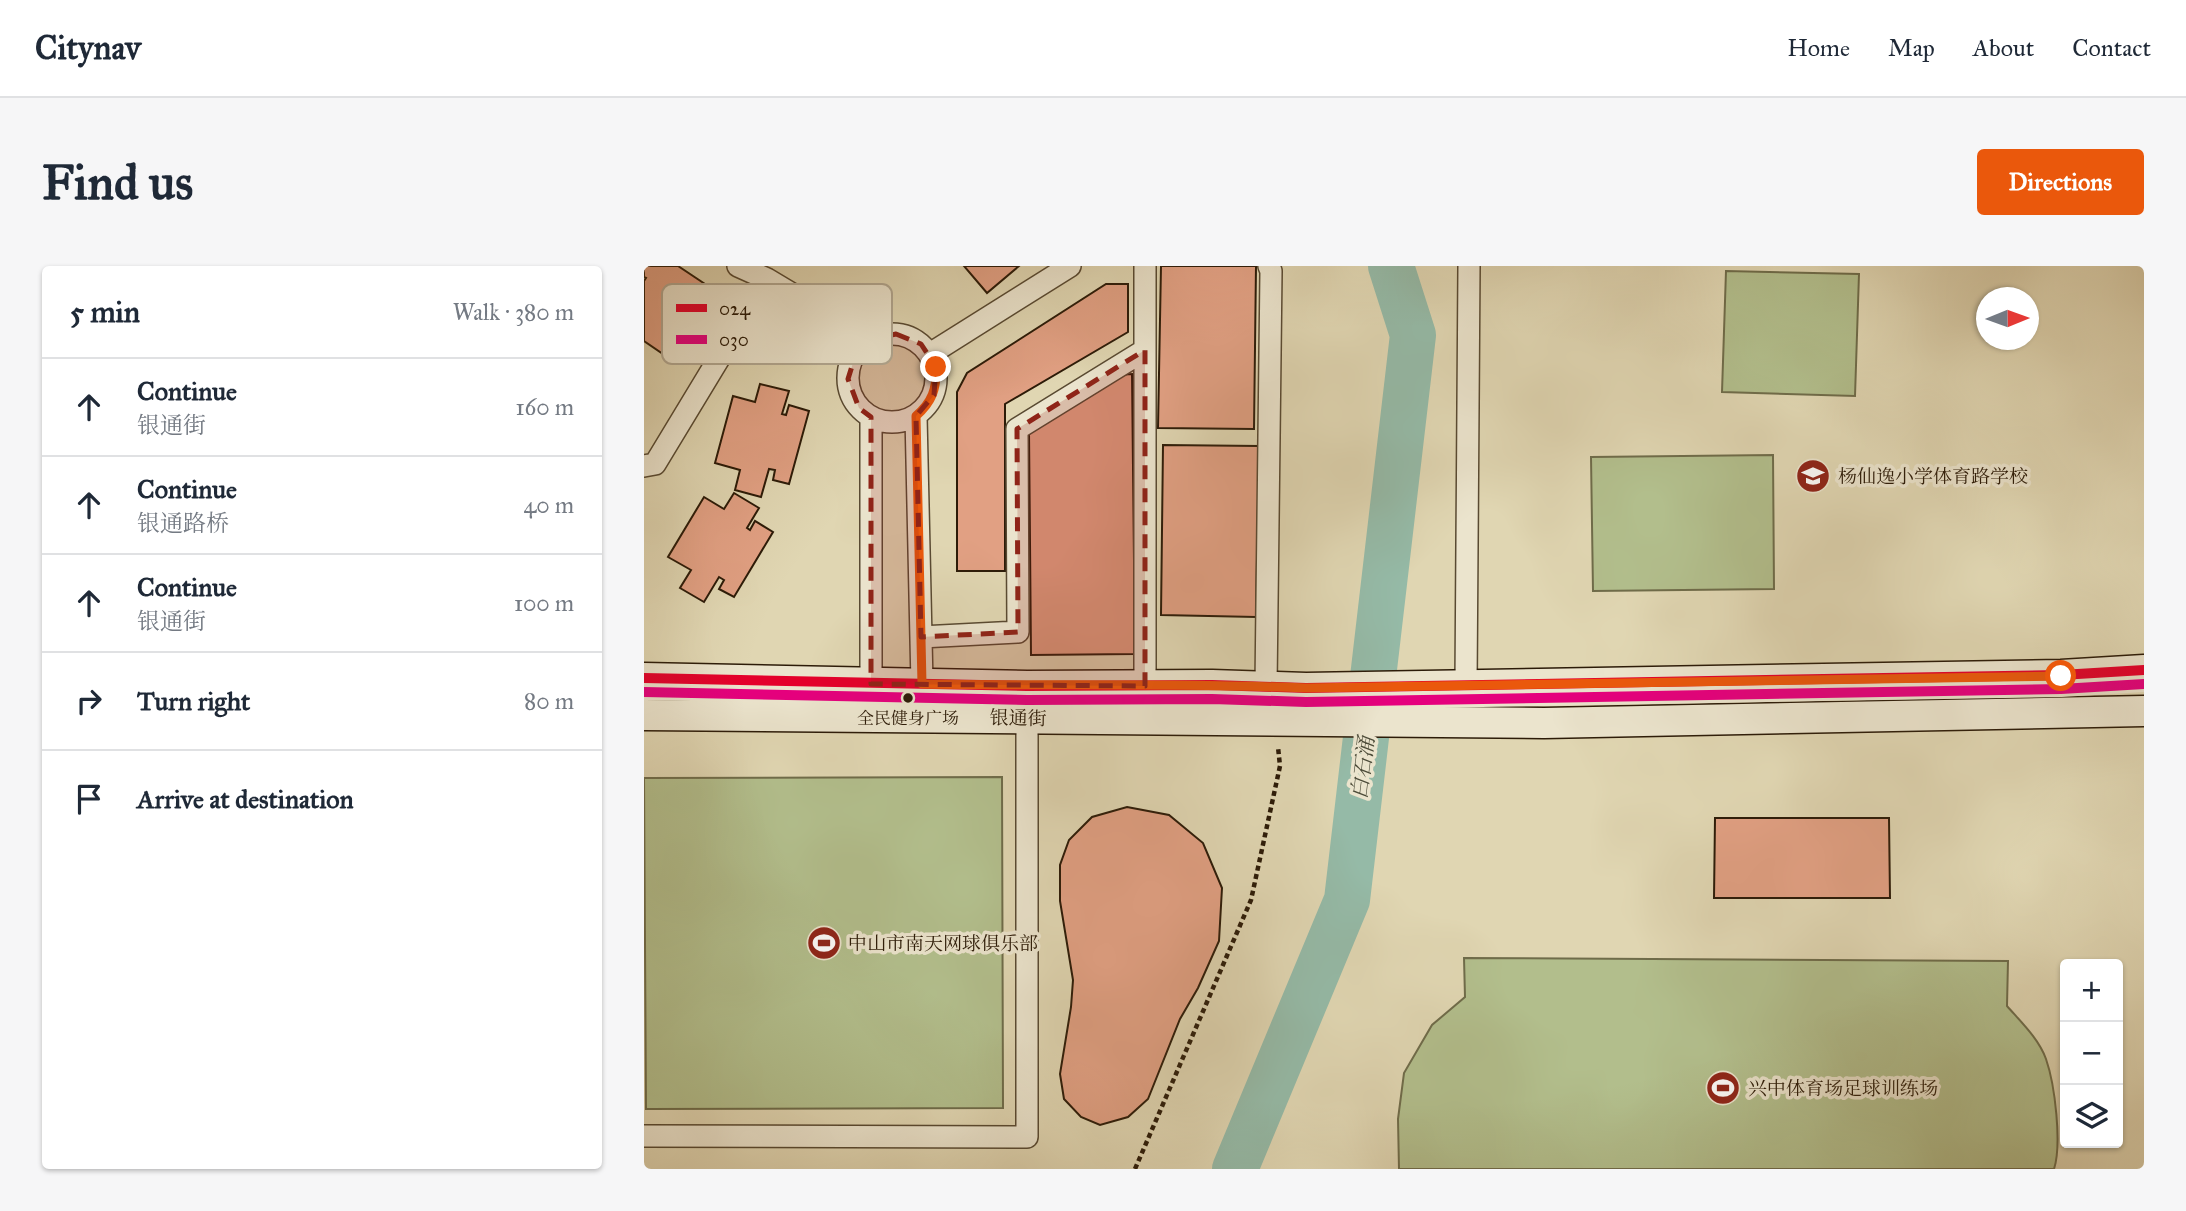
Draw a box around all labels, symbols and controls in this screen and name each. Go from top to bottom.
text: Citynav [35,28,141,68]
text: Home [1787,33,1850,63]
text: Map [1888,33,1935,63]
text: About [1973,33,2034,63]
text: Contact [2072,33,2151,63]
button: Directions [1977,149,2144,215]
text: Find us [42,153,193,212]
legend [662,284,892,364]
north arrow [1976,287,2039,350]
text: 5 min [70,294,140,330]
text: 024 [719,297,750,320]
text: Walk · 380 m [453,298,574,326]
text: 030 [719,328,749,351]
route end [920,351,951,382]
text: Continue [137,375,237,407]
icon: ahead [70,388,108,426]
text: 160 m [516,393,574,421]
text: 银通街 [137,411,206,439]
school or university icon: 杨仙逸小学体育路学校 [1794,457,1832,495]
place label: 杨仙逸小学体育路学校 [1838,465,2028,488]
text: Continue [137,473,237,505]
icon: ahead [70,486,108,524]
text: 40 m [524,491,574,519]
text: 银通路桥 [137,509,229,537]
text: Continue [137,571,237,603]
icon: ahead [70,584,108,622]
text: 100 m [514,589,574,617]
text: 银通街 [137,607,206,635]
route start [2045,660,2076,691]
icon: right [70,682,108,720]
text: Turn right [137,685,250,717]
text: 80 m [524,687,574,715]
marker: 全民健身广场 [901,691,915,705]
street label: 银通街 [989,706,1047,730]
place label: 全民健身广场 [857,708,959,729]
water label: 白石涌 [1346,733,1380,801]
icon: arrive [70,780,108,818]
text: Arrive at destination [137,783,354,815]
sports icon: 中山市南天网球俱乐部 [805,924,843,962]
place label: 中山市南天网球俱乐部 [848,932,1038,955]
map controls [2060,959,2123,1148]
button: + [2060,959,2123,1022]
button: − [2060,1022,2123,1085]
sports icon: 兴中体育场足球训练场 [1704,1069,1742,1107]
place label: 兴中体育场足球训练场 [1748,1077,1938,1100]
button: layers [2060,1085,2123,1148]

